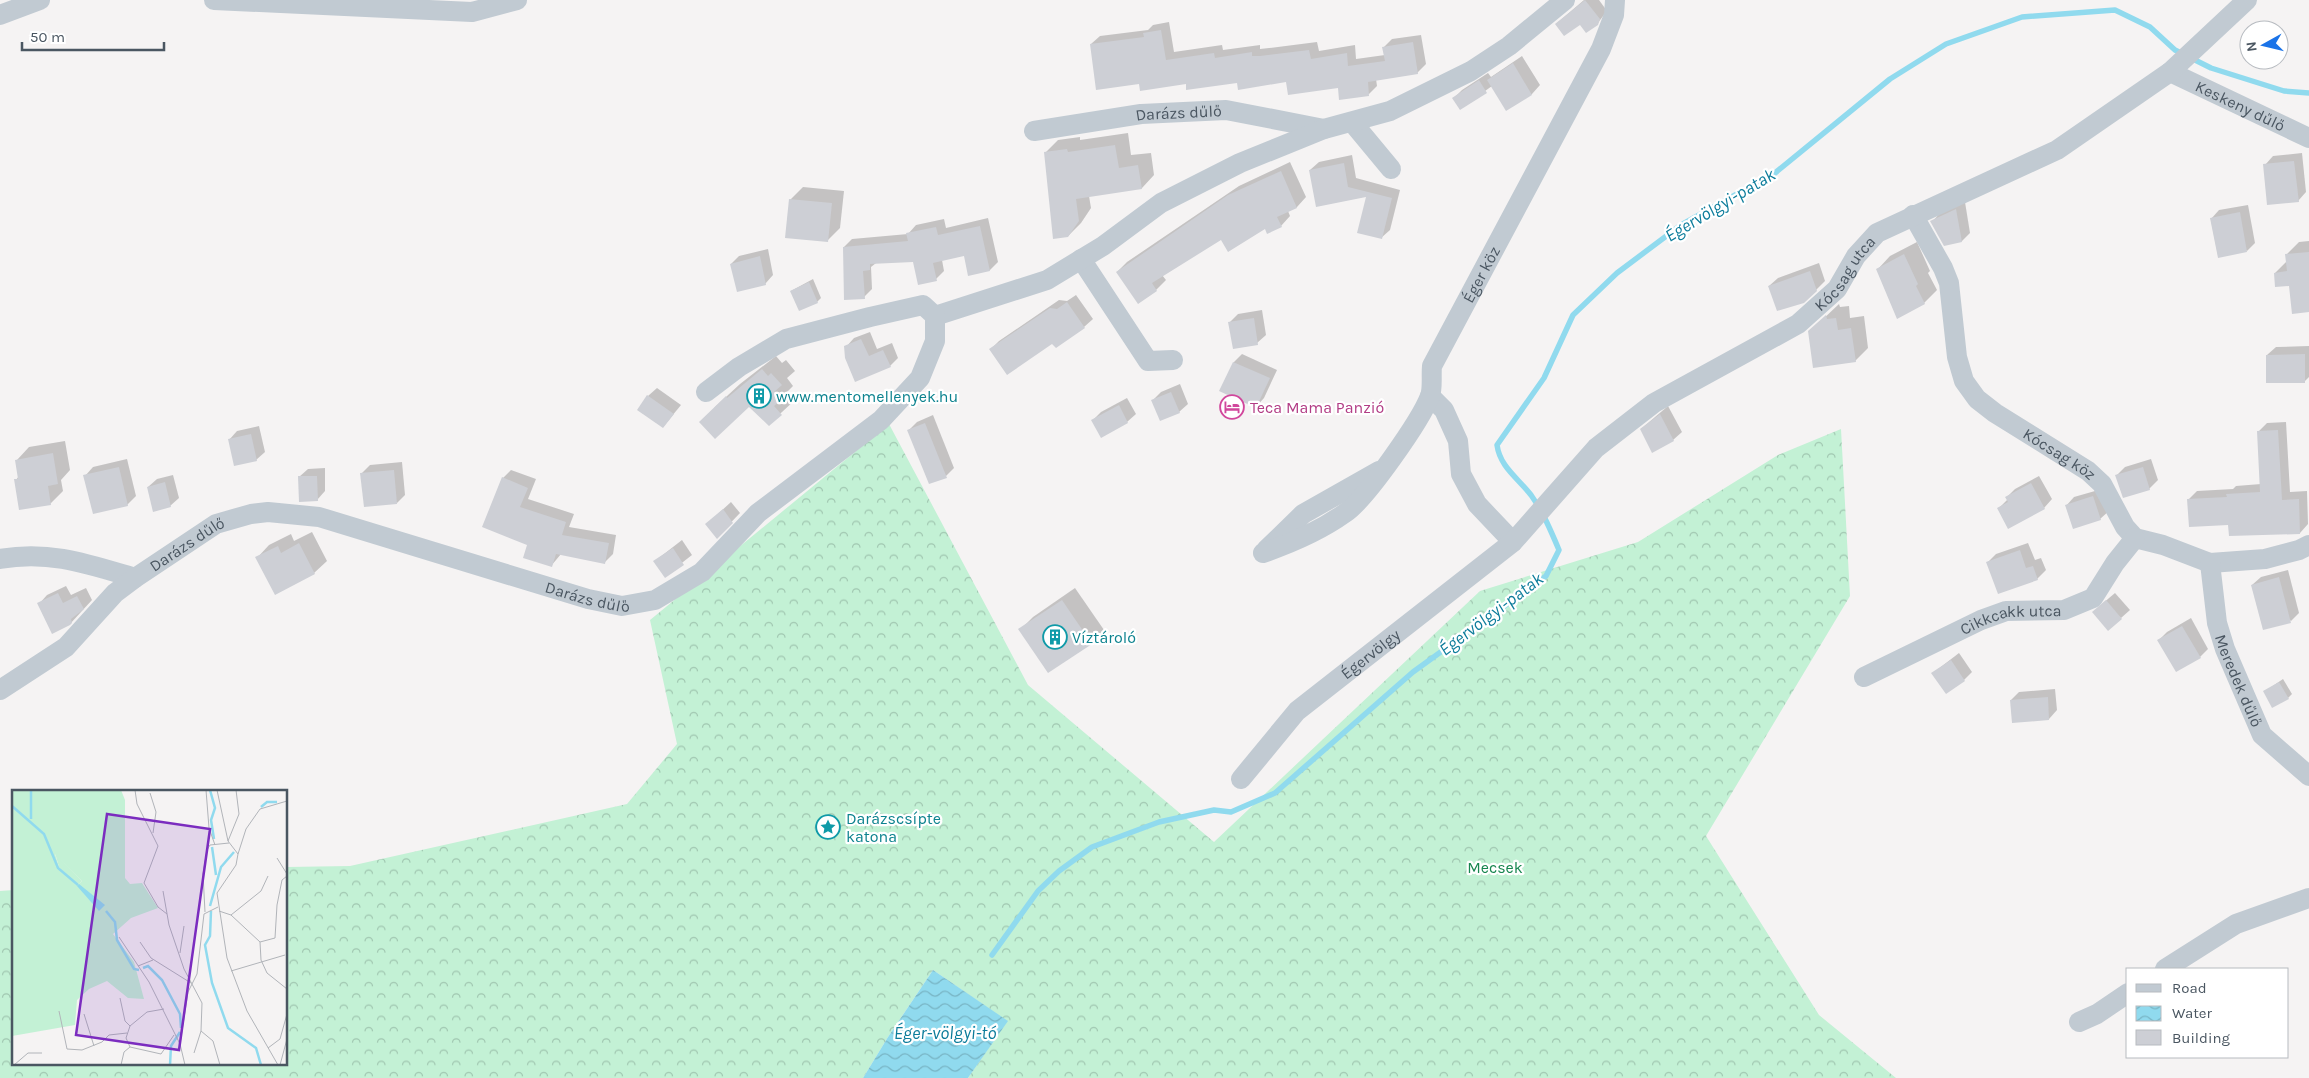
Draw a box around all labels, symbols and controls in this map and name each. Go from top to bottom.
scale bar [22,20,165,52]
north arrow [2239,20,2289,70]
text: 50 m [30,28,65,46]
text: N [2243,41,2261,53]
street label: Keskeny dűlő [2193,76,2288,135]
street label: Darázs dűlő [1134,101,1222,124]
water label: Égervölgyi-patak [1661,163,1780,247]
street label: Kócsag utca [1810,232,1879,315]
street label: Éger köz [1458,243,1504,306]
building icon: www.mentomellenyek.hu [746,383,772,409]
place label: www.mentomellenyek.hu [776,387,958,406]
hotel icon: Teca Mama Panzió [1219,394,1245,420]
place label: Teca Mama Panzió [1250,398,1384,417]
street label: Kócsag köz [2020,424,2100,483]
street label: Darázs dűlő [146,513,226,575]
water label: Égervölgyi-patak [1434,567,1548,660]
street label: Darázs dűlő [543,577,631,616]
street label: Cikkcakk utca [1957,601,2062,638]
building icon: Víztároló [1042,624,1068,650]
street label: Égervölgy [1337,624,1404,683]
place label: Víztároló [1072,628,1136,647]
street label: Meredek dűlő [2212,632,2267,730]
inset map [12,790,288,1066]
place label: Darázscsípte katona [846,809,941,846]
place icon: Darázscsípte katona [815,814,841,840]
park label: Mecsek [1467,858,1523,877]
legend [2126,968,2289,1058]
text: Road [2172,979,2207,997]
text: Water [2172,1004,2213,1022]
water label: Éger-völgyi-tó [894,1022,996,1044]
text: Building [2172,1029,2230,1047]

